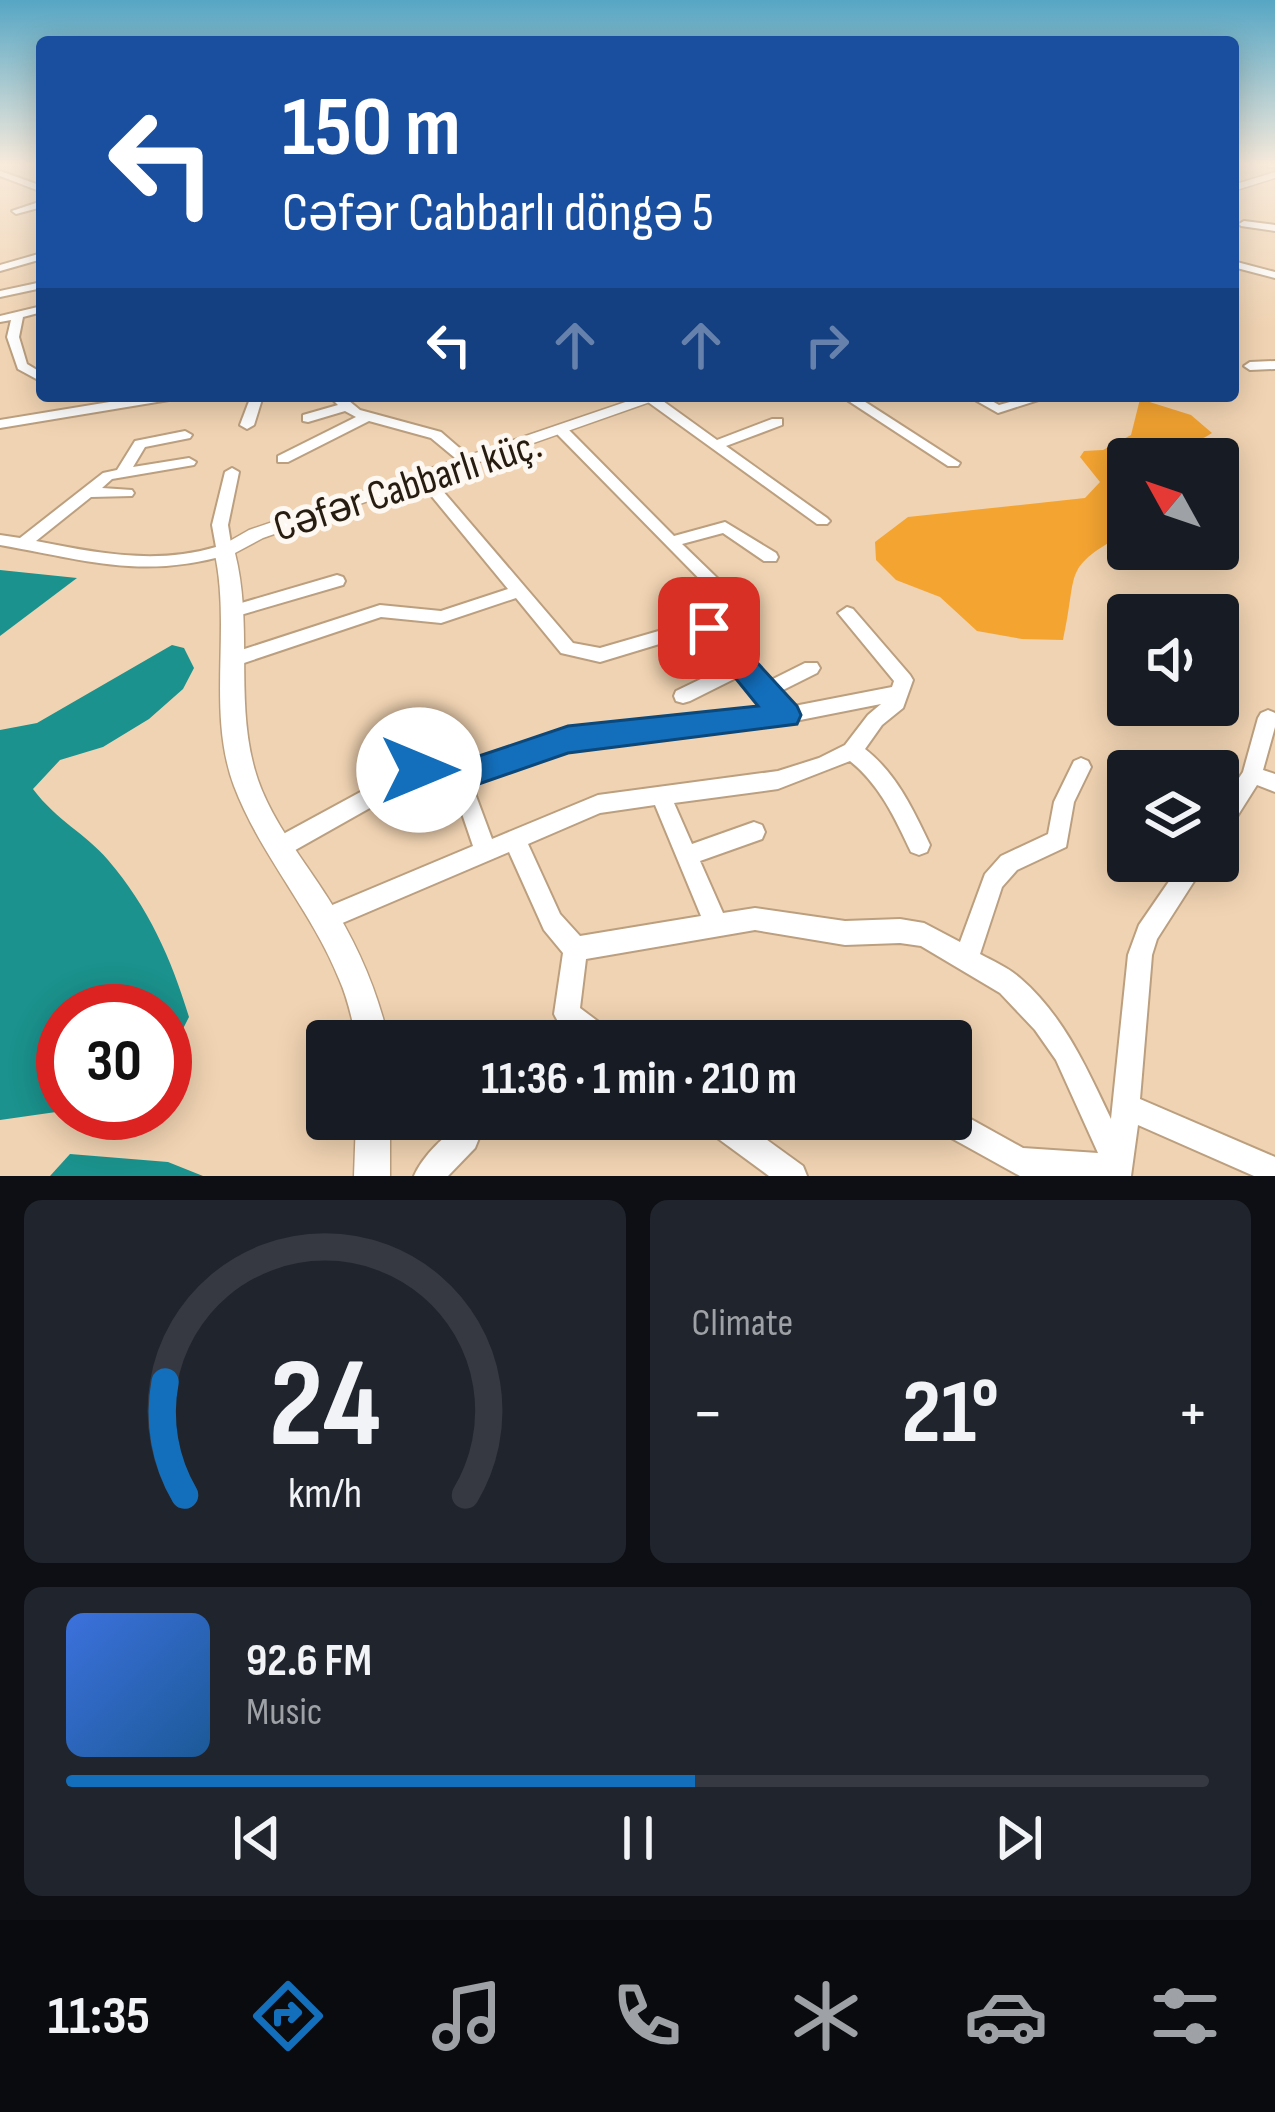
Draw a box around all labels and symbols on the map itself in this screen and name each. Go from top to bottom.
street label: Cəfər Cabbarlı küç. [268,419,548,554]
north arrow [1107,438,1239,570]
pin [658,577,760,679]
position arrow [356,707,482,833]
speed limit sign: 30 [36,984,192,1140]

